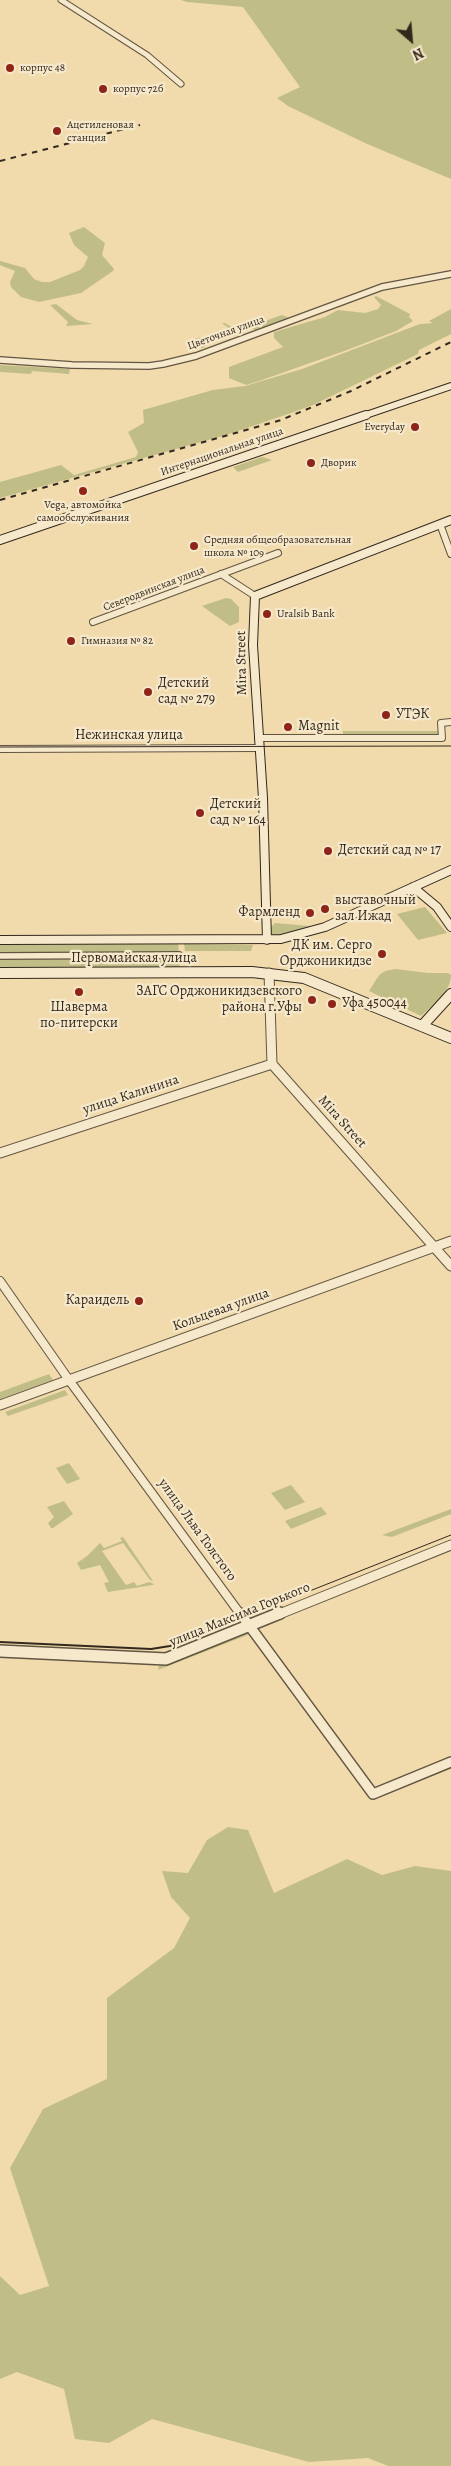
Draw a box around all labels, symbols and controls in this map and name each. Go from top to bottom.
north arrow [386,15,436,65]
text: N [409,43,427,65]
place label: корпус 48 [20,61,65,75]
marker: корпус 48 [4,62,16,74]
place label: корпус 72б [113,82,163,96]
marker: корпус 72б [97,83,109,95]
place label: Ацетиленовая станция [67,118,134,144]
marker: Ацетиленовая станция [51,125,63,137]
street label: Цветочная улица [186,313,266,353]
place label: Everyday [364,420,405,434]
marker: Everyday [409,421,421,433]
street label: Интернациональная улица [159,425,285,479]
place label: Дворик [321,456,357,470]
marker: Дворик [305,457,317,469]
marker: Vega, автомойка самообслуживания [77,485,89,497]
place label: Vega, автомойка самообслуживания [37,498,129,524]
place label: Средняя общеобразовательная школа № 109 [204,533,351,559]
marker: Средняя общеобразовательная школа № 109 [188,540,200,552]
street label: Северодвинская улица [101,564,207,614]
place label: Uralsib Bank [277,607,335,621]
marker: Uralsib Bank [261,608,273,620]
street label: Mira Street [233,631,251,695]
place label: Гимназия № 82 [81,634,153,648]
marker: Гимназия № 82 [65,635,77,647]
place label: Детский сад № 279 [158,676,215,709]
marker: Детский сад № 279 [142,686,154,698]
place label: УТЭК [396,707,429,723]
marker: УТЭК [380,709,392,721]
place label: Magnit [298,719,339,735]
marker: Magnit [282,721,294,733]
street label: Нежинская улица [75,728,183,744]
place label: Детский сад № 164 [210,797,266,830]
marker: Детский сад № 164 [194,807,206,819]
place label: Детский сад № 17 [338,843,441,859]
marker: Детский сад № 17 [322,845,334,857]
place label: выставочный зал Ижад [335,893,416,926]
marker: выставочный зал Ижад [319,903,331,915]
place label: Фармленд [239,905,300,921]
marker: Фармленд [304,907,316,919]
place label: ДК им. Серго Орджоникидзе [280,938,372,970]
marker: ДК им. Серго Орджоникидзе [376,948,388,960]
street label: Первомайская улица [71,951,197,967]
place label: ЗАГС Орджоникидзевского района г.Уфы [136,984,302,1016]
marker: Шаверма по-питерски [73,986,85,998]
marker: ЗАГС Орджоникидзевского района г.Уфы [306,994,318,1006]
place label: Уфа 450044 [342,996,407,1012]
marker: Уфа 450044 [326,998,338,1010]
place label: Шаверма по-питерски [40,1000,118,1032]
street label: улица Калинина [81,1072,181,1118]
street label: Mira Street [314,1092,370,1152]
street label: Кольцевая улица [171,1285,271,1335]
place label: Караидель [65,1293,129,1309]
marker: Караидель [133,1295,145,1307]
street label: улица Льва Толстого [154,1475,240,1585]
street label: улица Максима Горького [167,1579,313,1651]

